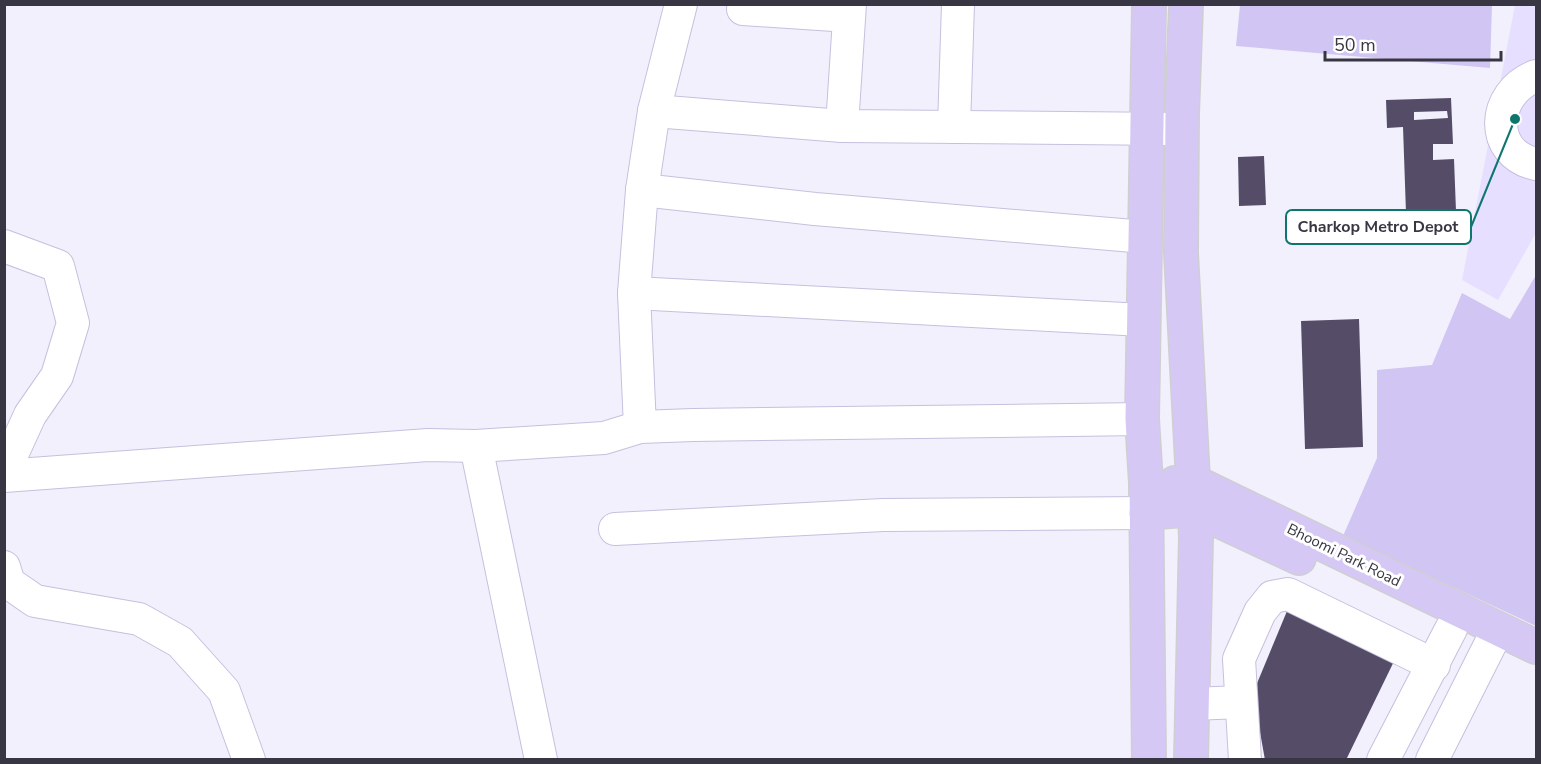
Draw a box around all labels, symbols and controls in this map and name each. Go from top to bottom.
scale bar [1325,24,1500,62]
text: 50 m [1334,33,1376,57]
callout: Charkop Metro Depot [1286,210,1471,244]
text: Charkop Metro Depot [1298,216,1459,238]
street label: Bhoomi Park Road [1284,519,1404,591]

